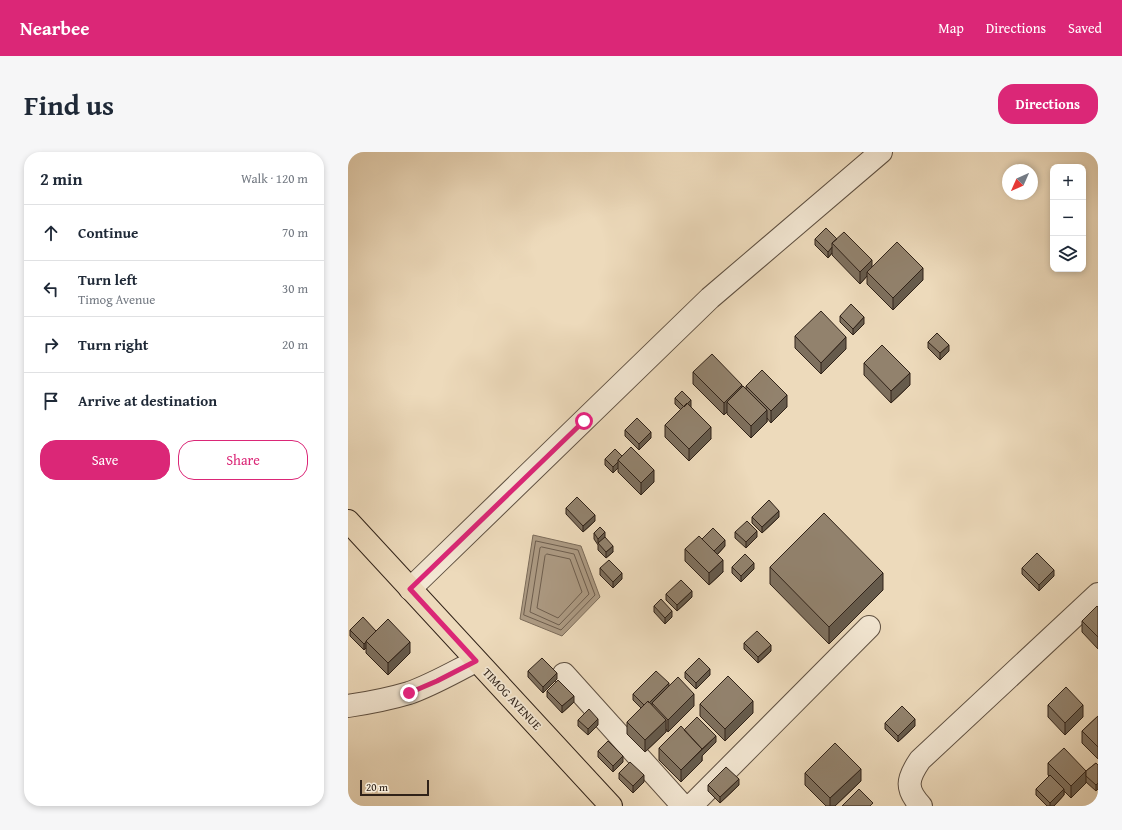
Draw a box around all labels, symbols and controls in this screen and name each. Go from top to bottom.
text: Nearbee [20,14,90,42]
text: Map [938,18,964,38]
text: Directions [986,18,1046,38]
text: Saved [1068,18,1102,38]
text: Find us [24,84,114,125]
button: Directions [998,84,1098,124]
north arrow [1002,164,1038,200]
map controls [1050,164,1086,272]
button: + [1050,164,1086,200]
text: 2 min [40,166,82,191]
text: Walk · 120 m [241,169,308,188]
button: − [1050,200,1086,236]
icon: ahead [40,222,62,244]
text: Continue [78,222,139,243]
text: 70 m [282,223,308,242]
button: layers [1050,236,1086,272]
text: Turn left [78,269,137,290]
icon: left [40,278,62,300]
text: 30 m [282,279,308,298]
text: Timog Avenue [78,290,155,309]
icon: right [40,334,62,356]
text: Turn right [78,334,149,355]
text: 20 m [282,335,308,354]
icon: arrive [40,390,62,412]
text: Arrive at destination [78,390,217,411]
route start [575,412,593,430]
button: Save [40,440,170,480]
button: Share [178,440,308,480]
street label: TIMOG AVENUE [479,664,546,733]
route end [400,684,418,702]
scale bar [360,778,429,797]
text: 20 m [366,779,388,795]

